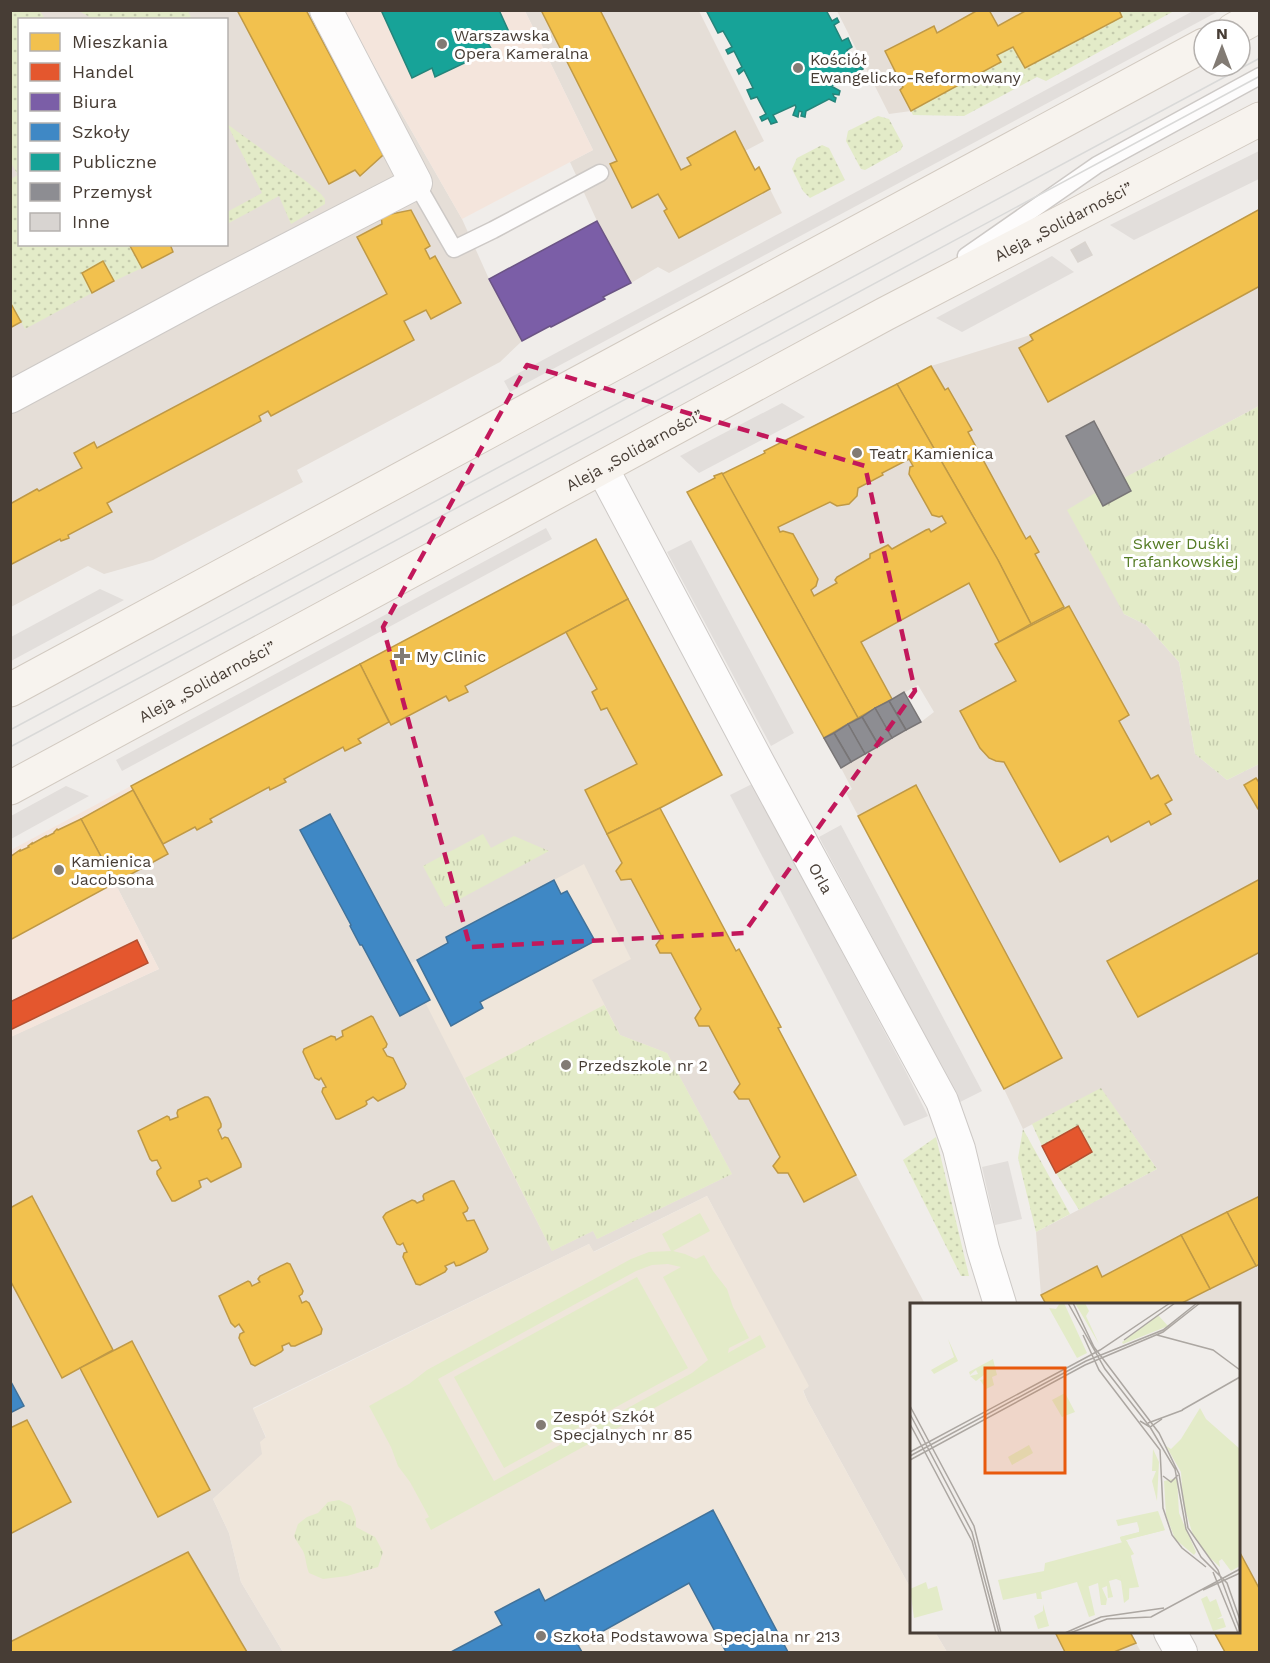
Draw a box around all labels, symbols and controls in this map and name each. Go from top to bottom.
legend [18,18,228,246]
north arrow [1192,18,1252,78]
text: N [1216,24,1228,43]
place label: Warszawska Opera Kameralna [454,26,589,63]
text: Mieszkania [72,31,168,52]
marker: Warszawska Opera Kameralna [435,37,449,51]
place label: Kościół Ewangelicko-Reformowany [810,50,1022,87]
text: Handel [72,61,134,82]
marker: Kościół Ewangelicko-Reformowany [791,61,805,75]
text: Biura [72,91,117,112]
text: Szkoły [72,121,130,142]
text: Publiczne [72,151,157,172]
street label: Aleja „Solidarności” [991,178,1136,266]
text: Przemysł [72,181,153,202]
text: Inne [72,211,110,232]
street label: Aleja „Solidarności” [563,405,706,495]
place label: Teatr Kamienica [869,444,993,463]
marker: Teatr Kamienica [850,446,864,460]
park label: Skwer Duśki Trafankowskiej [1123,534,1239,571]
street label: Aleja „Solidarności” [135,637,279,727]
marker: My Clinic [393,647,411,665]
place label: My Clinic [416,647,486,666]
place label: Kamienica Jacobsona [71,852,154,889]
street label: Orla [804,860,837,897]
marker: Kamienica Jacobsona [52,863,66,877]
place label: Przedszkole nr 2 [578,1056,708,1075]
marker: Przedszkole nr 2 [559,1058,573,1072]
inset map [910,1303,1240,1633]
place label: Zespół Szkół Specjalnych nr 85 [553,1407,693,1444]
marker: Zespół Szkół Specjalnych nr 85 [534,1418,548,1432]
place label: Szkoła Podstawowa Specjalna nr 213 [553,1627,840,1646]
marker: Szkoła Podstawowa Specjalna nr 213 [534,1629,548,1643]

